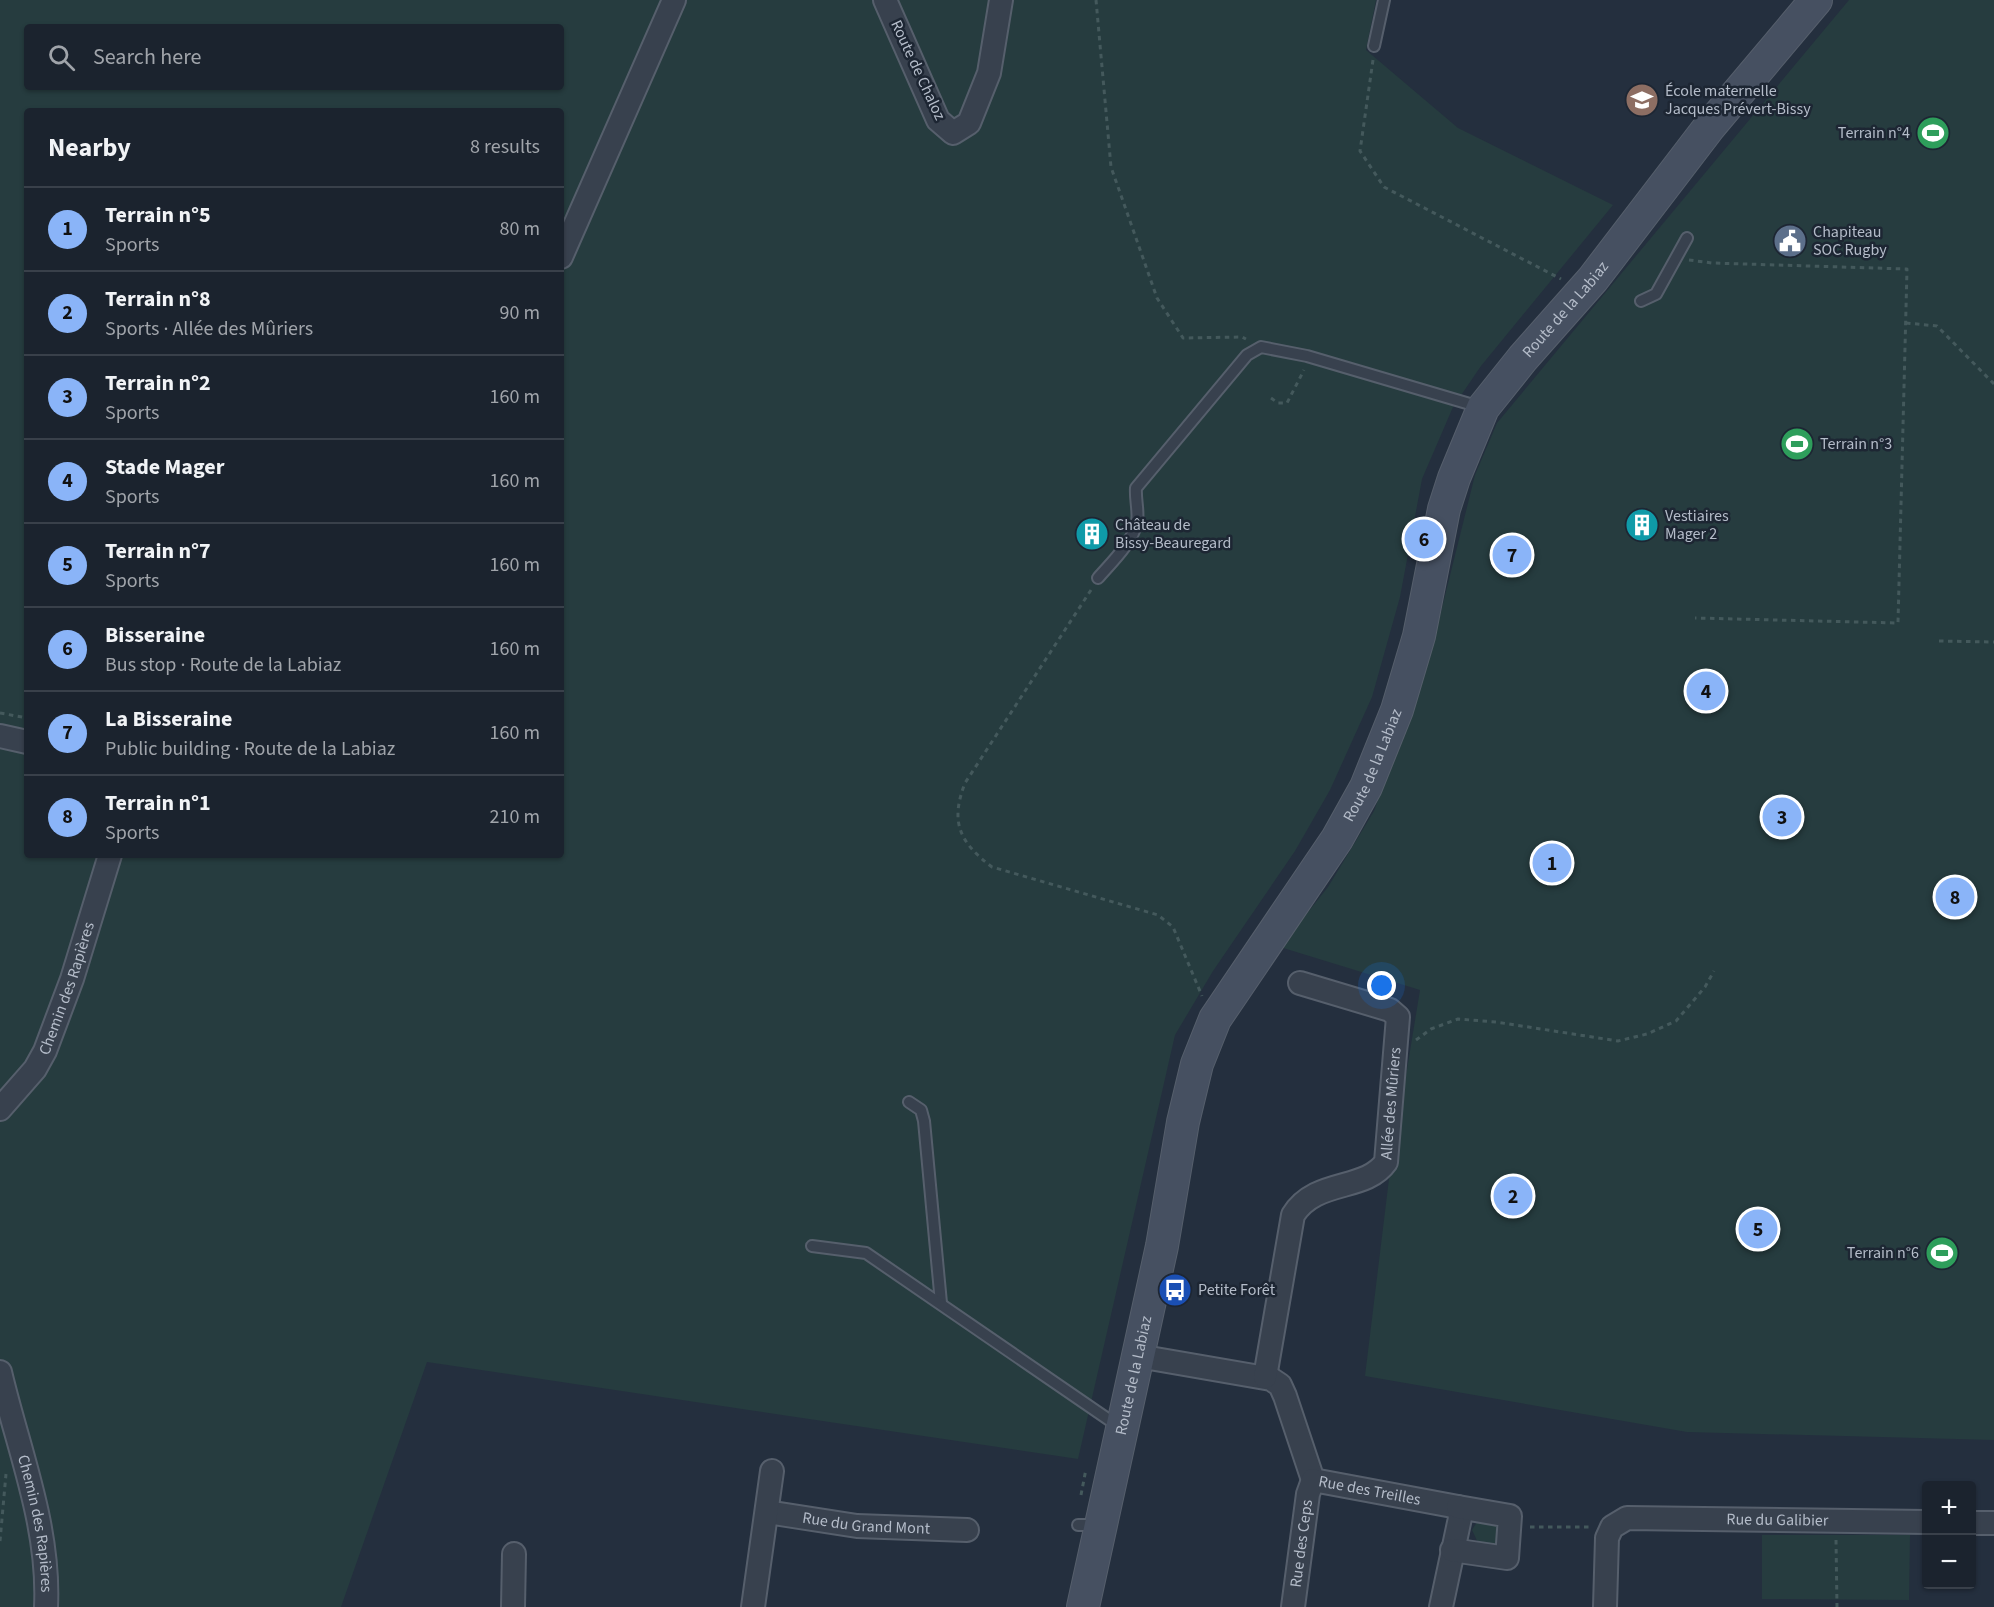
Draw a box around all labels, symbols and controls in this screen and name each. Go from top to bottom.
street label: Route de Chaloz [885,16,951,124]
search box [24,24,564,90]
icon: search [45,41,78,74]
text: Search here [93,41,201,73]
place label: École maternelle Jacques Prévert-Bissy [1665,80,1811,120]
school or university icon: École maternelle Jacques Prévert-Bissy [1624,82,1660,118]
sports icon: Terrain n°4 [1915,115,1951,151]
place label: Terrain n°4 [1838,122,1910,144]
text: Nearby [48,129,131,166]
text: 8 results [470,133,540,161]
text: Terrain n°5 [105,199,211,231]
text: 1 [62,215,73,243]
text: 80 m [500,215,540,243]
place label: Chapiteau SOC Rugby [1813,221,1887,261]
public building icon: Chapiteau SOC Rugby [1772,223,1808,259]
text: Sports [105,231,160,259]
street label: Route de la Labiaz [1517,256,1614,363]
text: Terrain n°8 [105,283,211,315]
text: 2 [62,299,73,327]
text: 90 m [500,299,540,327]
text: Sports · Allée des Mûriers [105,315,313,343]
text: Terrain n°2 [105,367,211,399]
text: 3 [62,383,73,411]
text: 160 m [490,383,540,411]
text: Sports [105,399,160,427]
sports icon: Terrain n°3 [1779,426,1815,462]
place label: Terrain n°3 [1820,433,1892,455]
text: Stade Mager [105,451,224,483]
text: 4 [62,467,73,495]
text: 160 m [490,467,540,495]
text: Sports [105,483,160,511]
place label: Vestiaires Mager 2 [1665,505,1729,545]
building icon: Vestiaires Mager 2 [1624,507,1660,543]
place label: Château de Bissy-Beauregard [1115,514,1231,554]
building icon: Château de Bissy-Beauregard [1074,516,1110,552]
pin: 6 [1404,516,1444,562]
pin: 7 [1492,532,1532,578]
text: Terrain n°7 [105,535,211,567]
text: 5 [62,551,73,579]
text: 160 m [490,551,540,579]
text: Sports [105,567,160,595]
text: Bisseraine [105,619,205,651]
text: 6 [62,635,73,663]
text: 160 m [490,635,540,663]
text: Bus stop · Route de la Labiaz [105,651,341,679]
pin: 4 [1686,668,1726,714]
text: La Bisseraine [105,703,232,735]
street label: Route de la Labiaz [1338,705,1407,826]
text: 7 [62,719,73,747]
text: 160 m [490,719,540,747]
text: Public building · Route de la Labiaz [105,735,395,763]
text: Terrain n°1 [105,787,211,819]
pin: 3 [1762,794,1802,840]
text: 8 [62,803,73,831]
text: 210 m [490,803,540,831]
text: Sports [105,819,160,847]
pin: 1 [1532,840,1572,886]
pin: 8 [1936,874,1974,920]
street label: Chemin des Rapières [33,919,100,1058]
your location [1367,971,1396,1000]
street label: Allée des Mûriers [1375,1046,1406,1160]
pin: 2 [1494,1174,1532,1218]
pin: 5 [1738,1206,1778,1252]
sports icon: Terrain n°6 [1924,1235,1960,1271]
place label: Terrain n°6 [1847,1242,1919,1264]
bus stop icon: Petite Forêt [1157,1272,1193,1308]
place label: Petite Forêt [1198,1279,1276,1301]
street label: Route de la Labiaz [1110,1314,1157,1437]
street label: Chemin des Rapières [12,1452,57,1593]
street label: Rue des Treilles [1317,1470,1423,1511]
map controls [1922,1481,1976,1589]
button: + [1922,1481,1976,1535]
street label: Rue des Ceps [1285,1498,1318,1589]
street label: Rue du Grand Mont [801,1507,931,1540]
street label: Rue du Galibier [1726,1508,1829,1532]
button: − [1922,1535,1976,1589]

